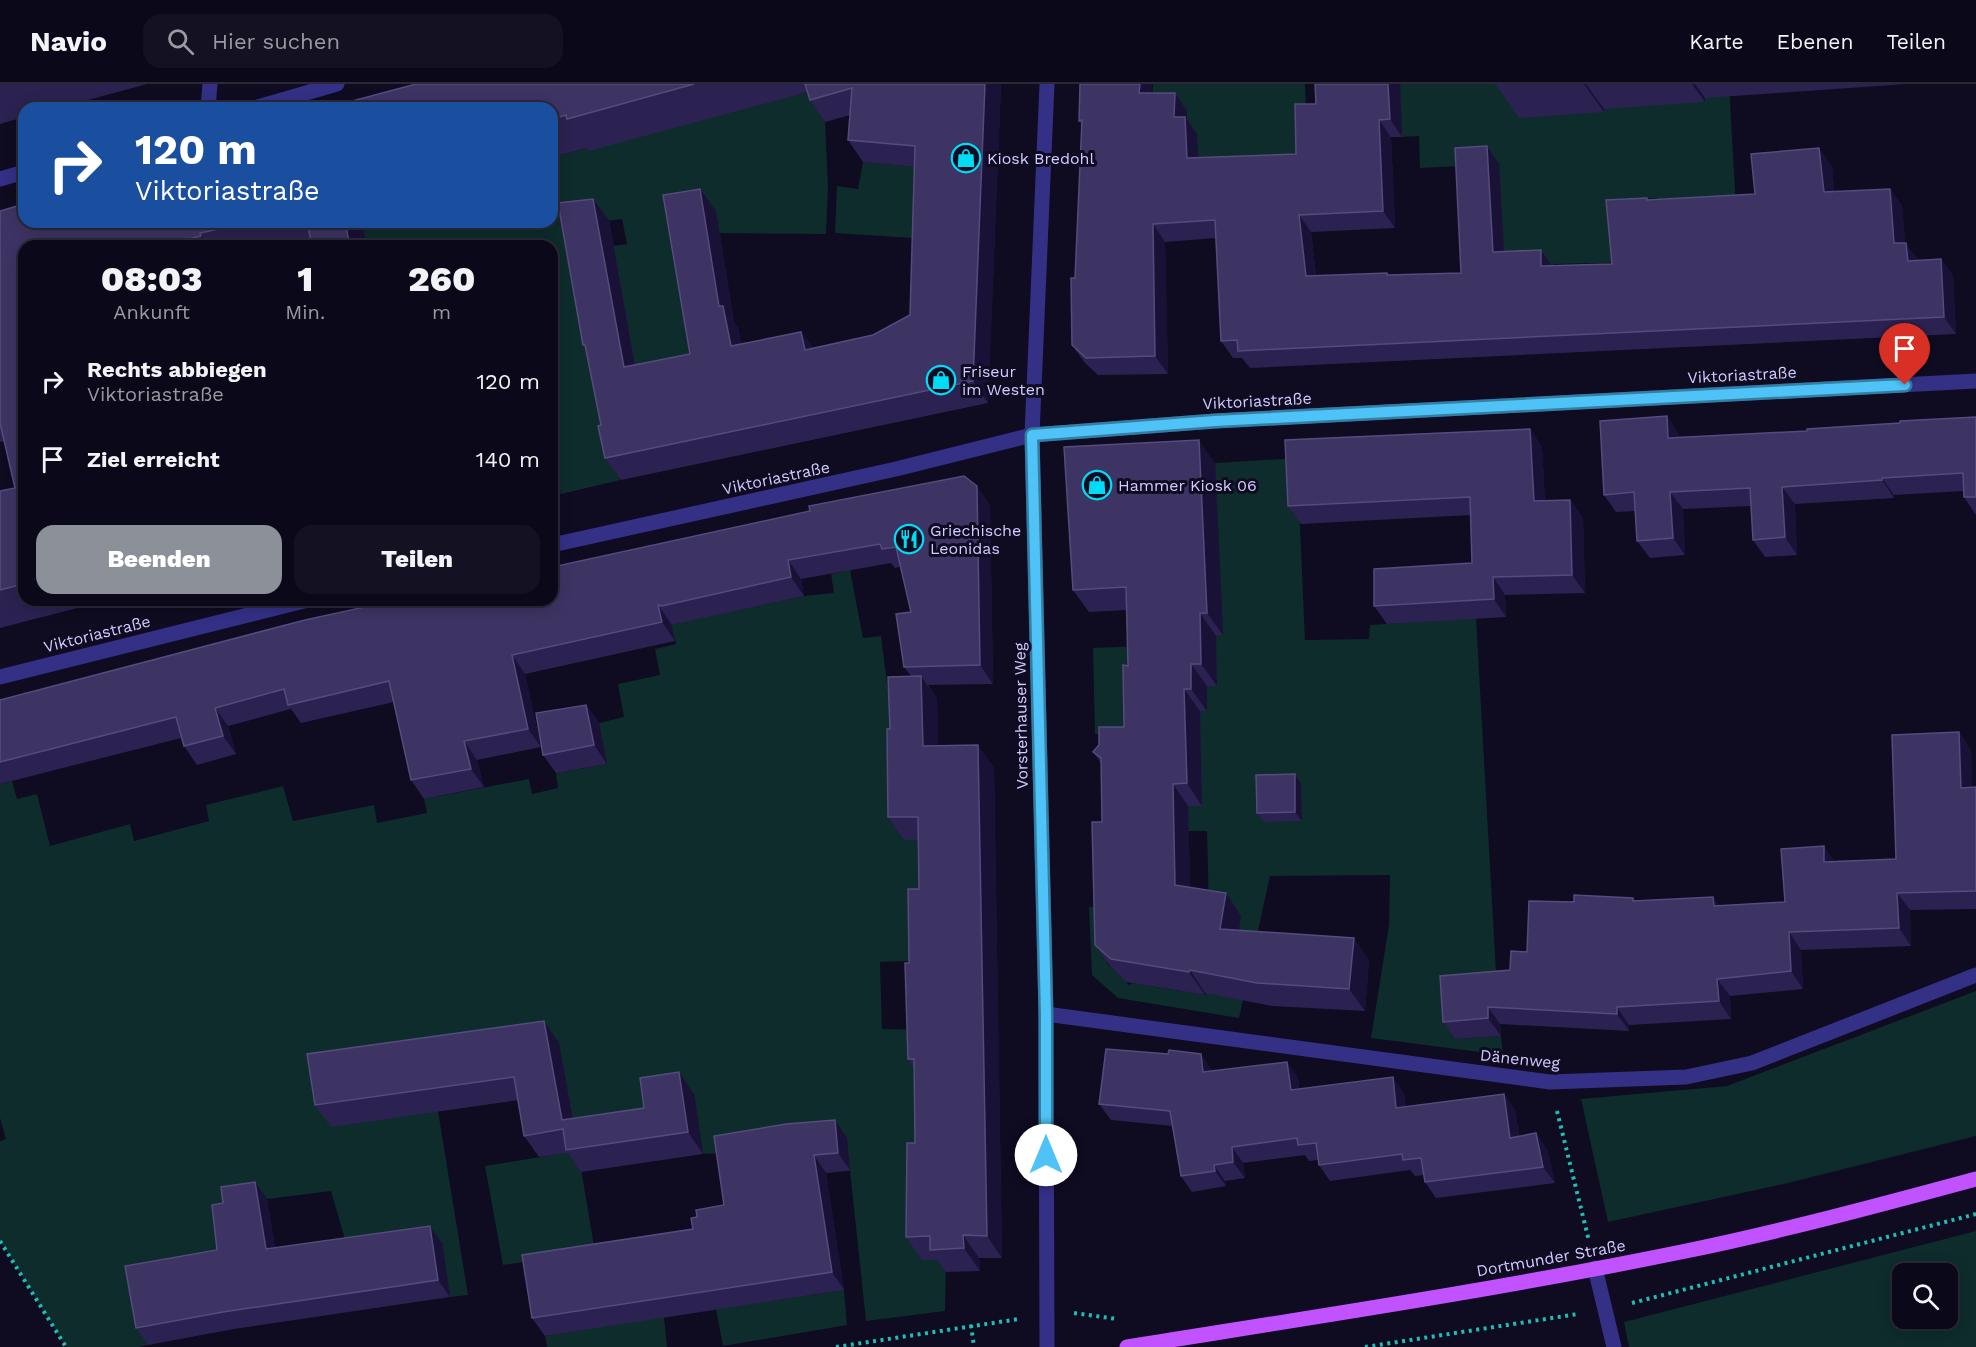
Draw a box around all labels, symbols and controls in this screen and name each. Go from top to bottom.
search box [143,14,563,68]
text: Navio [30,25,107,58]
icon: search [164,25,197,58]
text: Hier suchen [212,29,340,54]
text: Karte [1689,29,1744,54]
text: Ebenen [1777,29,1853,54]
text: Teilen [1886,29,1946,54]
text: 120 m [135,125,257,174]
icon: right [36,126,114,204]
shop icon: Kiosk Bredohl [950,142,982,174]
place label: Kiosk Bredohl [987,149,1094,168]
text: Viktoriastraße [135,175,320,207]
text: 08:03 [101,258,203,300]
text: 1 [297,258,313,300]
text: 260 [408,258,475,300]
text: Ankunft [113,300,190,324]
text: Min. [285,300,325,324]
text: m [432,300,451,324]
pin [1879,323,1930,385]
icon: arrive [1888,332,1921,365]
text: Rechts abbiegen [87,357,267,382]
place label: Friseur im Westen [962,362,1045,399]
street label: Viktoriastraße [1687,363,1797,387]
shop icon: Friseur im Westen [925,364,957,396]
icon: right [36,365,69,398]
text: 120 m [476,369,540,394]
text: Viktoriastraße [87,382,224,406]
street label: Viktoriastraße [1202,389,1312,413]
icon: arrive [36,443,69,476]
text: Ziel erreicht [87,447,220,472]
text: 140 m [476,447,540,472]
street label: Viktoriastraße [720,457,832,499]
shop icon: Hammer Kiosk 06 [1081,469,1113,501]
place label: Hammer Kiosk 06 [1118,476,1257,495]
place label: Griechische Leonidas [930,521,1021,558]
restaurant icon: Griechische Leonidas [893,523,925,555]
button: Beenden [36,525,282,594]
button: Teilen [294,525,540,594]
street label: Viktoriastraße [42,612,152,656]
street label: Vorsterhauser Weg [1010,642,1032,789]
street label: Dänenweg [1479,1045,1561,1073]
position arrow [1014,1123,1078,1187]
street label: Dortmunder Straße [1475,1236,1627,1280]
map controls [1892,1263,1958,1329]
button: search [1892,1263,1958,1329]

